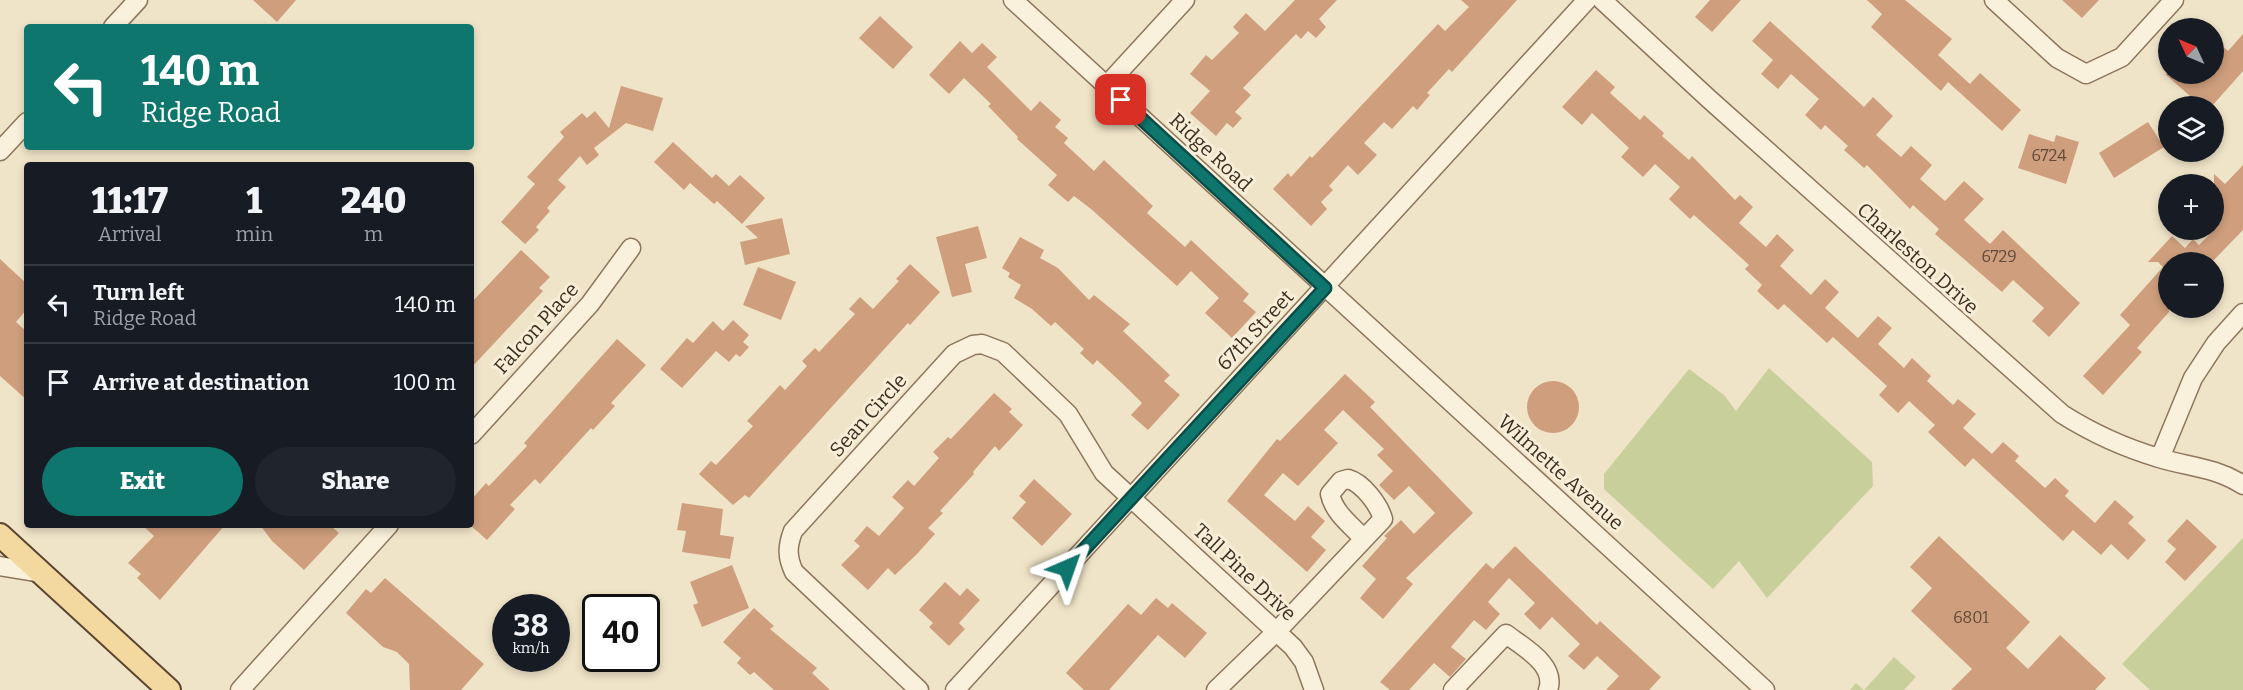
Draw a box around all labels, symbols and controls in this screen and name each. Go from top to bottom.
north arrow [2158,18,2224,84]
map controls [2158,18,2224,318]
text: 140 m [141,46,259,96]
icon: left [42,48,120,126]
pin [1095,74,1146,125]
icon: arrive [1104,83,1137,116]
button: layers [2158,96,2224,162]
text: Ridge Road [141,97,281,129]
street label: Ridge Road [1165,108,1257,196]
house number: 6724 [2031,146,2067,165]
button: + [2158,174,2224,240]
text: 11:17 [92,179,168,223]
text: 1 [246,179,262,223]
text: 240 [341,179,406,223]
street label: Charleston Drive [1852,197,1984,319]
text: Arrival [98,222,161,246]
text: min [235,222,273,246]
text: m [364,222,383,246]
house number: 6729 [1981,247,2017,266]
button: − [2158,252,2224,318]
street label: Falcon Place [489,277,583,379]
text: Turn left [93,279,185,306]
street label: 67th Street [1212,285,1298,375]
icon: left [42,288,75,321]
text: 140 m [395,291,456,318]
text: Ridge Road [93,306,197,330]
icon: arrive [42,366,75,399]
text: Arrive at destination [93,369,309,396]
text: 100 m [393,369,456,396]
street label: Sean Circle [824,369,912,461]
street label: Wilmette Avenue [1493,409,1629,535]
button: Exit [42,447,243,516]
button: Share [255,447,456,516]
street label: Tall Pine Drive [1189,518,1301,626]
position arrow [1035,536,1099,600]
speed limit sign: 40 [582,594,660,672]
text: 38 [513,608,549,644]
house number: 6801 [1953,608,1989,627]
text: km/h [512,639,550,657]

